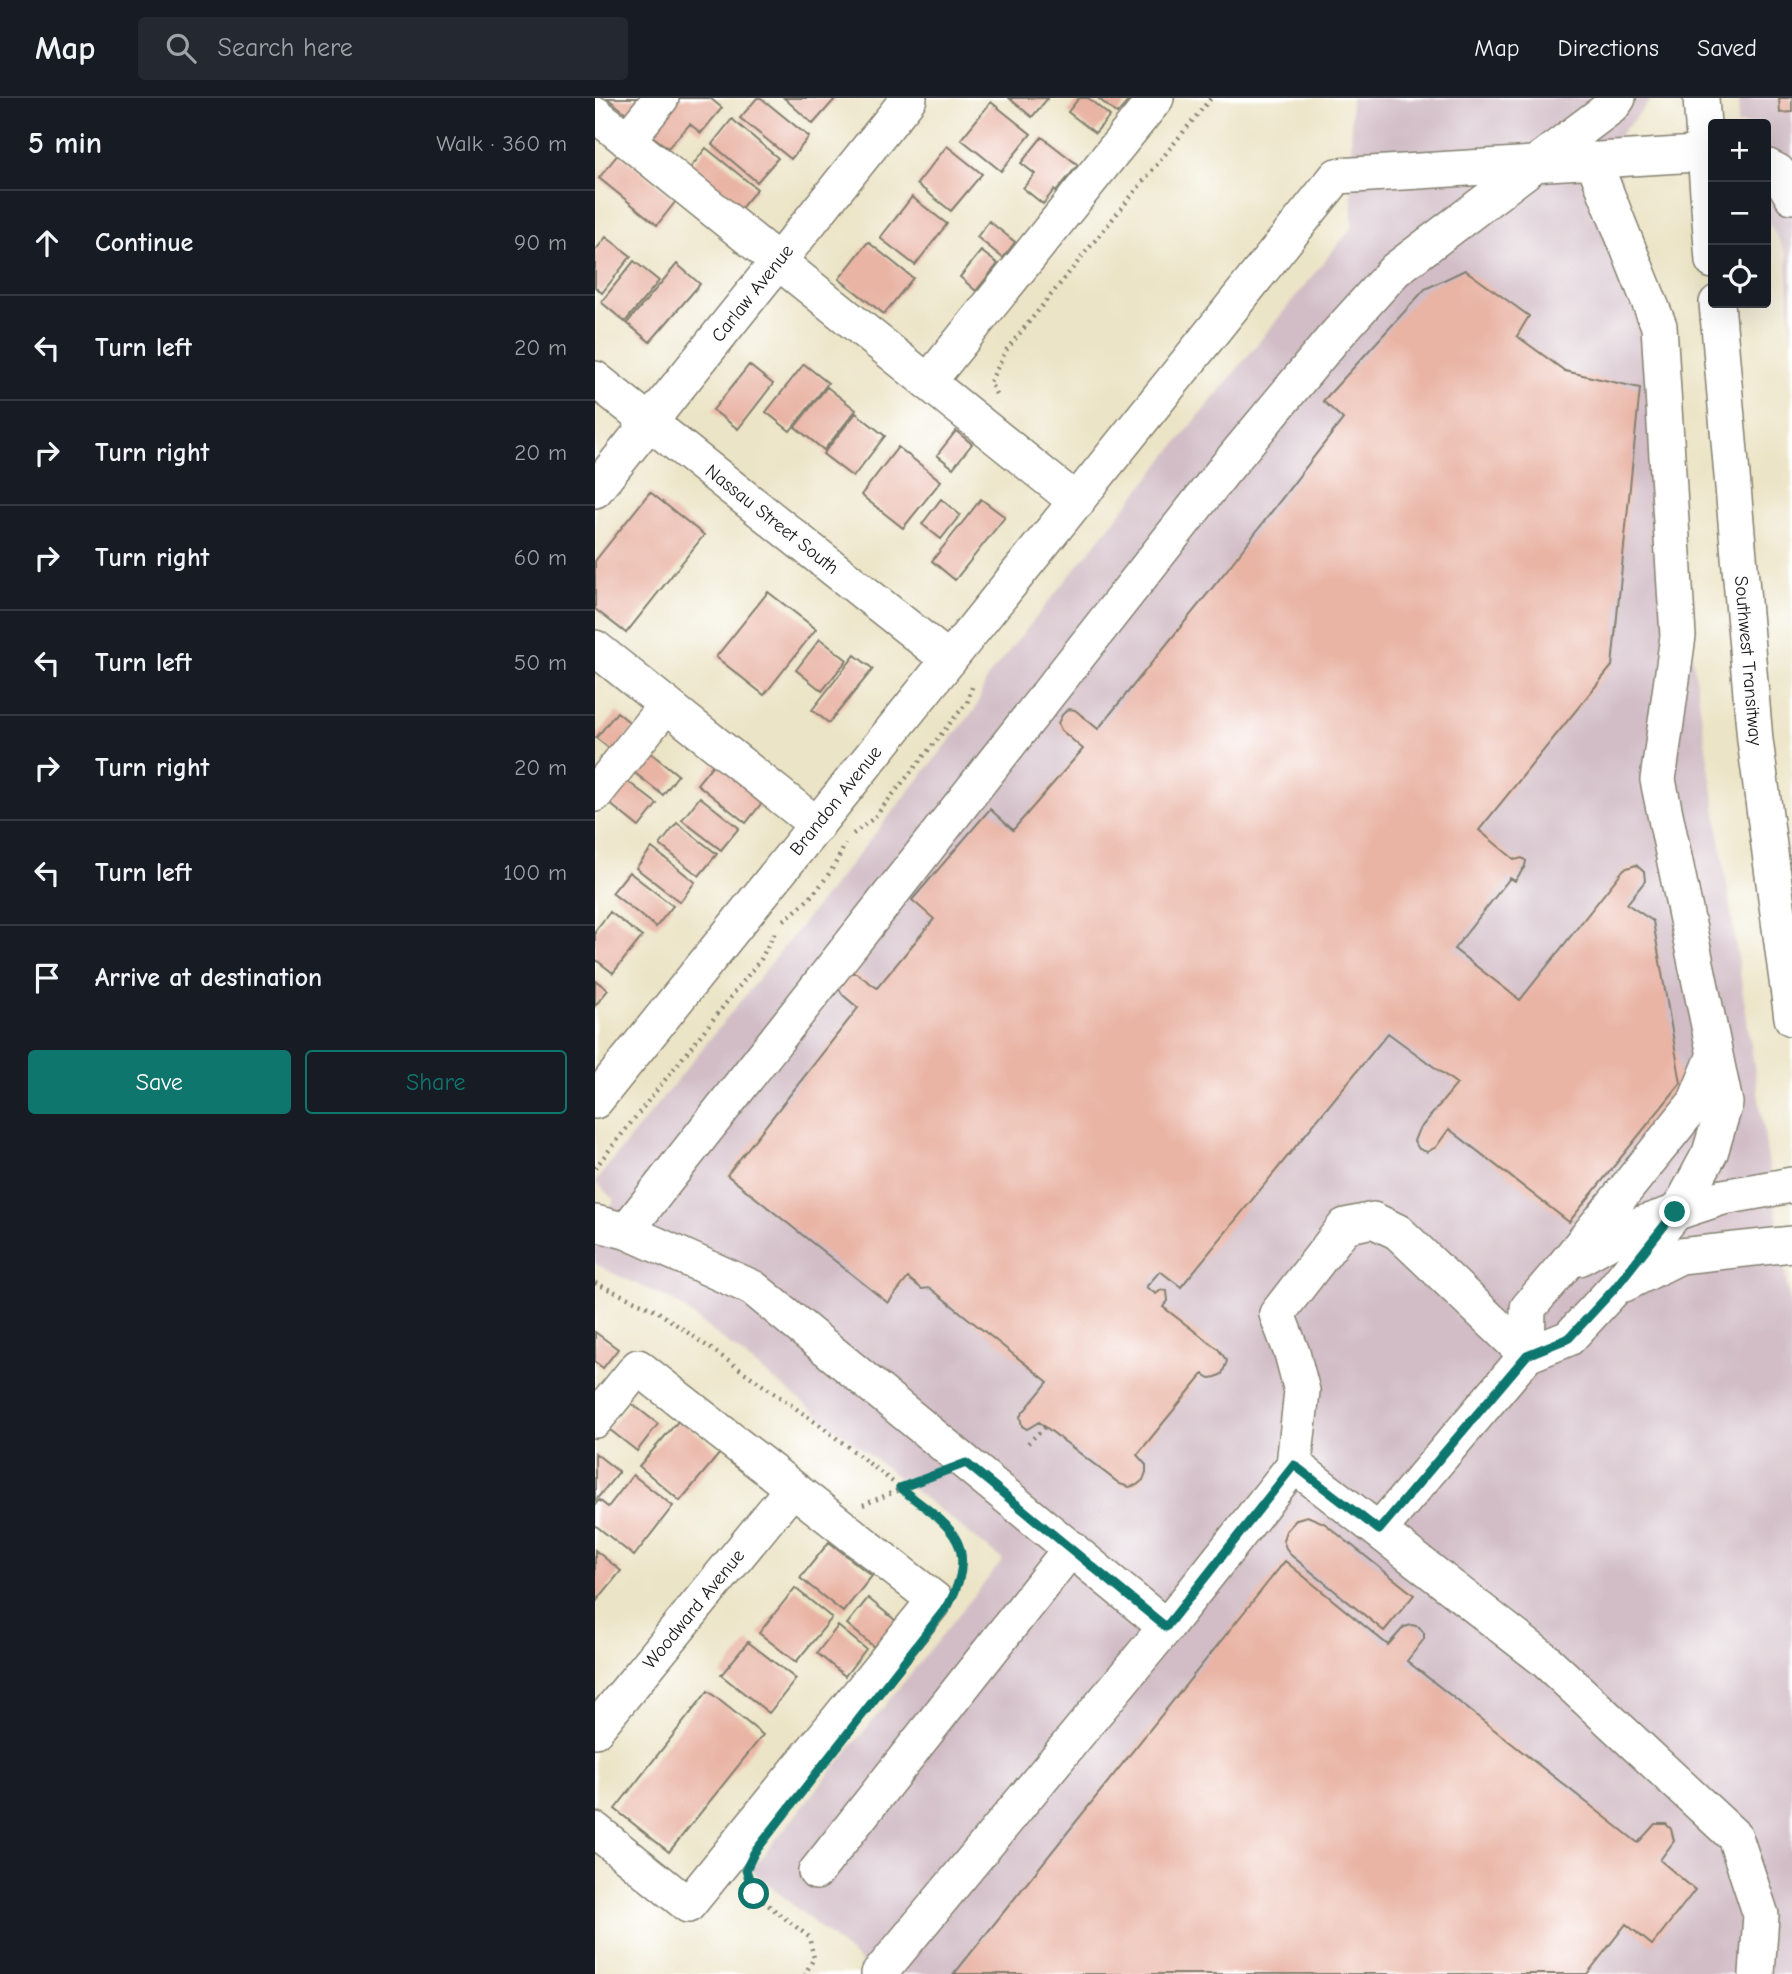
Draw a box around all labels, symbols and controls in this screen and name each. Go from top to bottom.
search box [138,17,628,80]
text: Map [35,29,96,67]
icon: search [162,29,200,67]
text: Search here [218,33,353,63]
text: Map [1474,34,1520,62]
text: Directions [1558,34,1659,62]
text: Saved [1697,34,1757,62]
map controls [1708,119,1771,308]
button: + [1708,119,1771,182]
text: 5 min [28,126,102,161]
text: Walk · 360 m [436,130,567,157]
button: − [1708,182,1771,245]
icon: ahead [28,224,66,262]
text: Continue [95,228,193,258]
text: 90 m [514,229,567,256]
street label: Carlaw Avenue [707,240,798,347]
button: locate [1708,245,1771,308]
icon: left [28,329,66,367]
text: Turn left [95,333,192,363]
text: 20 m [514,334,567,361]
icon: right [28,434,66,472]
text: Turn right [95,438,209,468]
text: 20 m [514,439,567,466]
street label: Nassau Street South [701,460,843,579]
icon: right [28,539,66,577]
text: Turn right [95,543,209,573]
text: 60 m [514,544,567,571]
street label: Southwest Transitway [1730,575,1767,748]
icon: left [28,644,66,682]
text: Turn left [95,648,192,678]
text: 50 m [514,649,567,676]
street label: Brandon Avenue [785,741,886,860]
icon: right [28,749,66,787]
text: Turn right [95,753,209,783]
text: 20 m [514,754,567,781]
icon: left [28,854,66,892]
text: Turn left [95,858,192,888]
text: 100 m [503,859,567,886]
icon: arrive [28,959,66,997]
text: Arrive at destination [95,963,322,993]
button: Save [28,1050,291,1114]
button: Share [305,1050,567,1114]
route end [1659,1196,1690,1227]
street label: Woodward Avenue [638,1545,749,1674]
route start [738,1878,769,1909]

